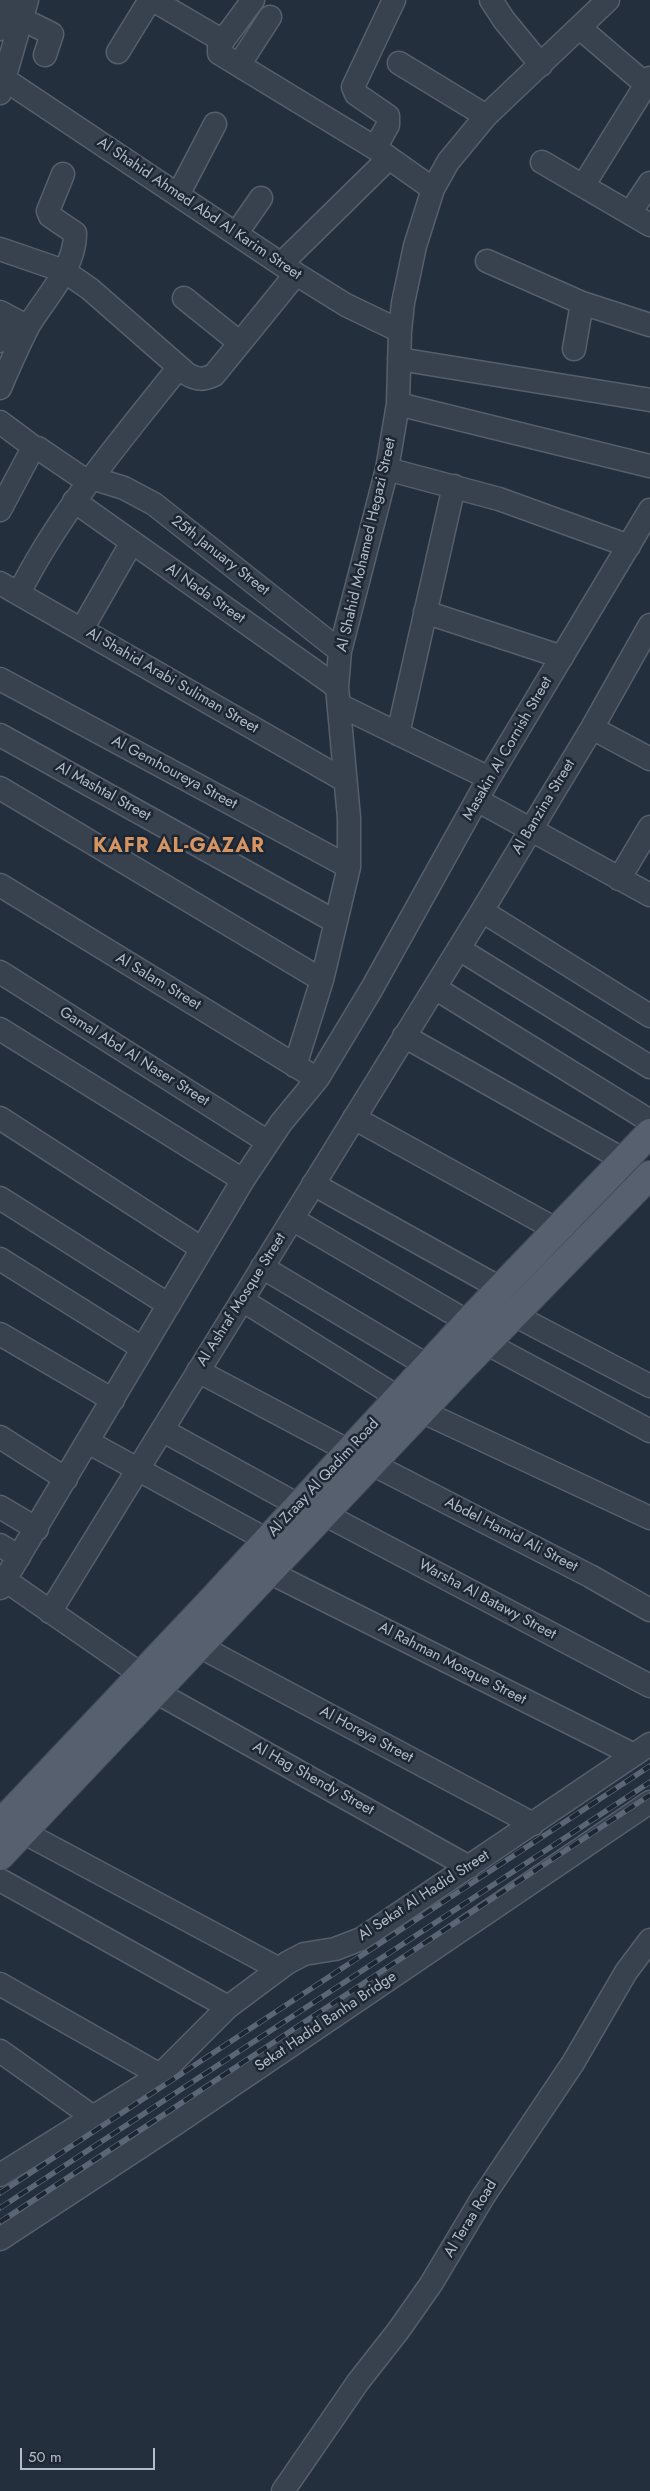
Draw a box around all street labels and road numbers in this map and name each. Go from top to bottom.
street label: Al Shahid Ahmed Abd Al Karim Street [94,134,304,284]
street label: Al Shahid Mohamed Hegazi Street [334,436,400,654]
street label: 25th January Street [167,512,273,600]
street label: Al Nada Street [162,560,248,628]
street label: Al Shahid Arabi Suliman Street [83,624,261,738]
street label: Masakin Al Cornish Street [459,674,557,824]
street label: Al Gemhoureya Street [108,732,240,814]
street label: Al Banzina Street [509,756,579,858]
street label: Al Mashtal Street [52,759,154,825]
street label: Al Salam Street [112,950,204,1014]
street label: Gamal Abd Al Naser Street [56,1004,212,1110]
street label: Al Ashraf Mosque Street [194,1230,290,1370]
street label: Al Zraay Al Qadim Road [265,1415,383,1541]
street label: Abdel Hamid Ali Street [442,1494,580,1576]
street label: Warsha Al Batawy Street [415,1556,559,1644]
street label: Al Rahman Mosque Street [375,1619,529,1709]
street label: Al Horeya Street [316,1703,416,1767]
street label: Al Hag Shendy Street [249,1738,377,1820]
street label: Al Sekat Al Hadid Street [355,1847,493,1945]
street label: Sekat Hadid Banha Bridge [252,1968,400,2076]
street label: Al Teraa Road [441,2177,501,2261]

